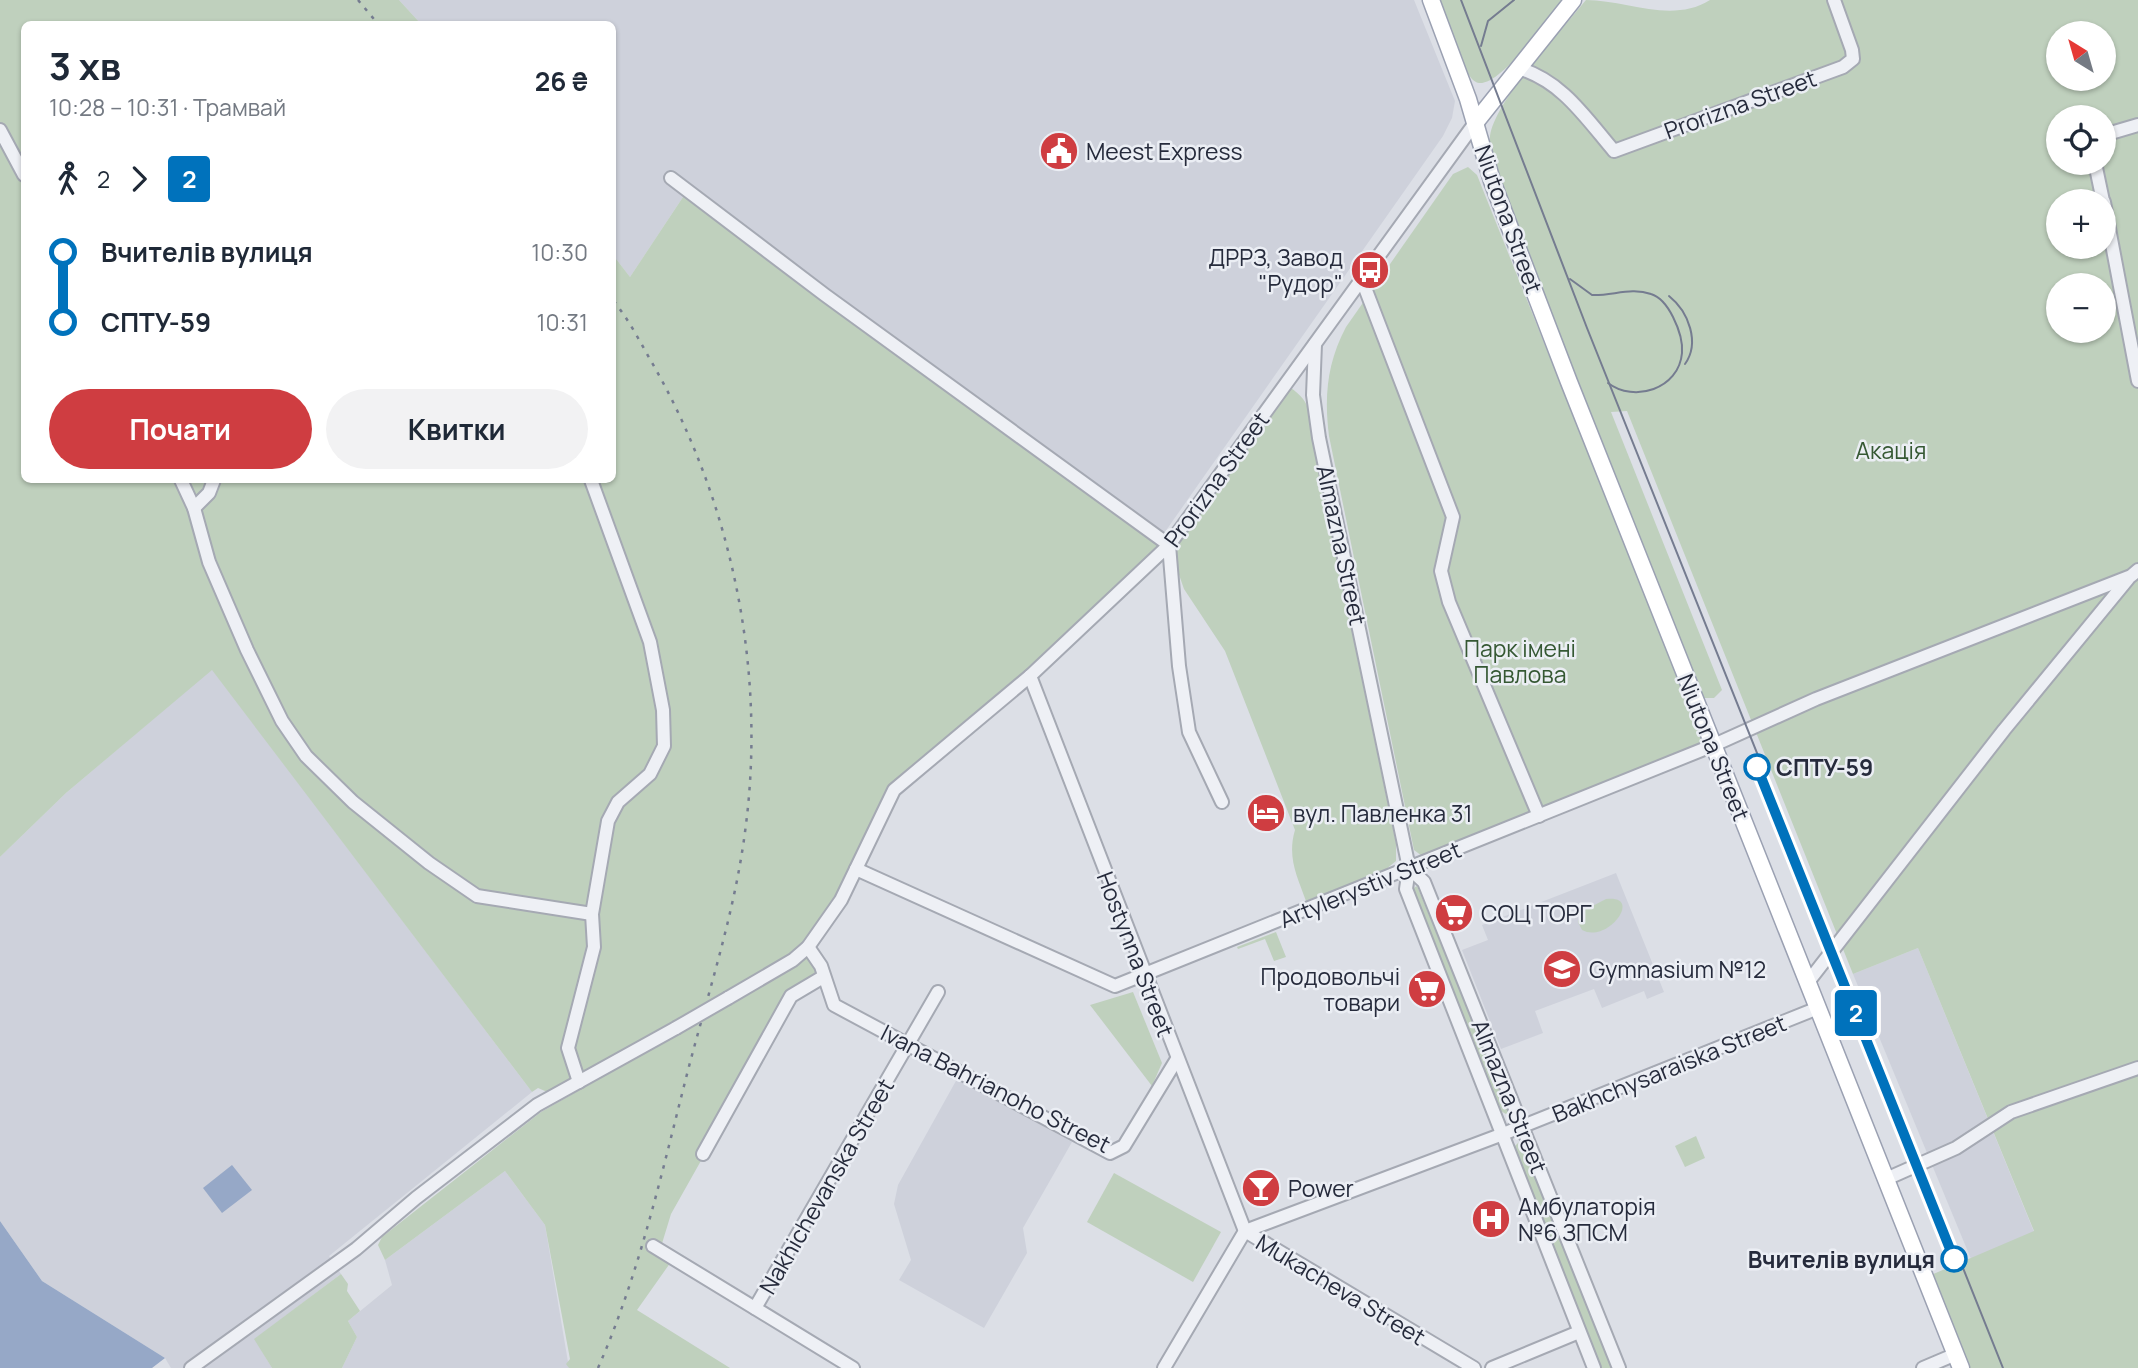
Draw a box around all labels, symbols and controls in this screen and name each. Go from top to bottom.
north arrow [2046,21,2116,91]
map controls [2046,21,2116,343]
text: 3 хв [49,39,121,91]
street label: Prorizna Street [1659,62,1821,146]
text: 26 ₴ [535,63,588,99]
text: 10:28 – 10:31 · Трамвай [49,91,286,123]
button: locate [2046,105,2116,175]
public building icon: Meest Express [1038,130,1080,172]
place label: Meest Express [1086,135,1243,167]
street label: Niutona Street [1467,140,1551,298]
icon: walk [49,160,87,198]
icon: forward [120,160,158,198]
text: 2 [182,162,196,195]
text: 2 [97,163,110,195]
button: + [2046,189,2116,259]
text: Вчителів вулиця [101,234,313,270]
text: 10:30 [531,236,588,268]
place label: ДРРЗ, Завод "Рудор" [1208,241,1343,299]
bus stop icon: ДРРЗ, Завод "Рудор" [1349,249,1391,291]
button: − [2046,273,2116,343]
text: СПТУ-59 [101,304,211,340]
text: 10:31 [536,306,588,338]
button: Почати [49,389,312,469]
button: Квитки [326,389,588,469]
street label: Prorizna Street [1156,405,1276,553]
park label: Акація [1855,434,1927,466]
street label: Almazna Street [1309,462,1375,628]
park label: Парк імені Павлова [1464,632,1576,690]
street label: Niutona Street [1670,669,1758,825]
place label: СПТУ-59 [1776,751,1873,783]
marker: СПТУ-59 [1744,754,1770,780]
hotel icon: вул. Павленка 31 [1245,792,1287,834]
place label: вул. Павленка 31 [1293,797,1472,829]
street label: Artylerystiv Street [1274,833,1466,935]
street label: Hostynna Street [1090,867,1182,1041]
supermarket icon: СОЦ ТОРГ [1433,892,1475,934]
place label: СОЦ ТОРГ [1481,897,1592,929]
school or university icon: Gymnasium №12 [1541,948,1583,990]
place label: Gymnasium №12 [1589,953,1766,985]
place label: Продовольчі товари [1261,960,1400,1018]
supermarket icon: Продовольчі товари [1406,968,1448,1010]
line badge: 2 [1833,990,1879,1036]
text: 2 [1849,996,1863,1029]
street label: Bakhchysaraiska Street [1547,1006,1791,1130]
street label: Almazna Street [1465,1014,1555,1178]
street label: Ivana Bahrianoho Street [876,1016,1116,1160]
street label: Nakhichevanska Street [751,1072,901,1300]
bar icon: Power [1240,1167,1282,1209]
place label: Power [1288,1172,1354,1204]
place label: Амбулаторія №6 ЗПСМ [1518,1190,1656,1248]
hospital icon: Амбулаторія №6 ЗПСМ [1470,1198,1512,1240]
street label: Mukacheva Street [1250,1226,1432,1352]
place label: Вчителів вулиця [1748,1243,1935,1275]
marker: Вчителів вулиця [1941,1246,1967,1272]

